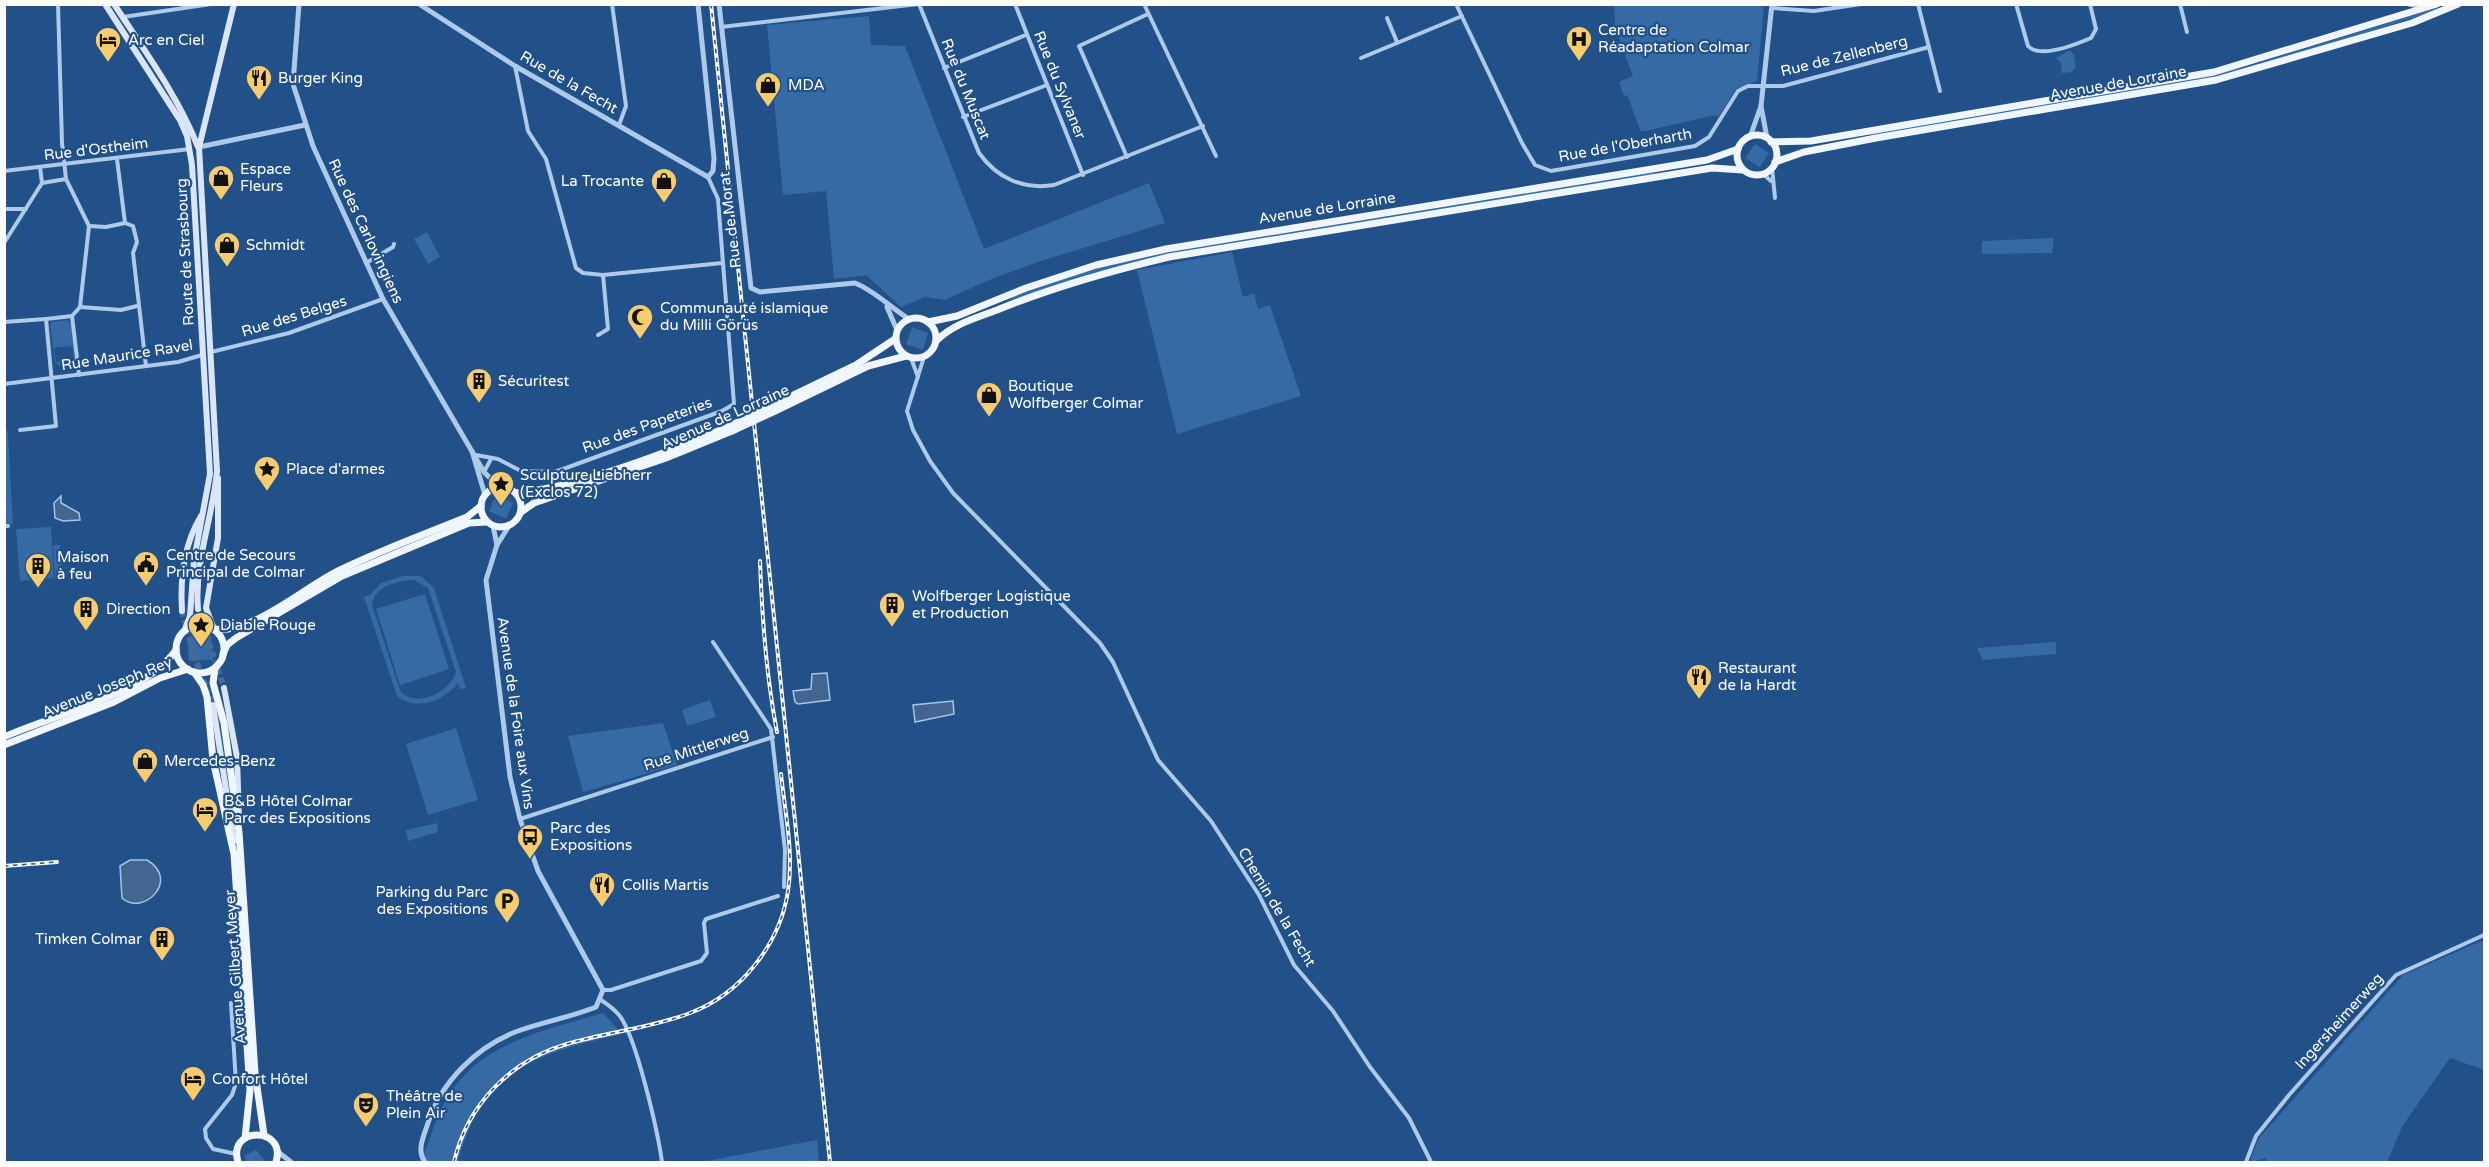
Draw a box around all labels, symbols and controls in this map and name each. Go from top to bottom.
place label: Centre de Réadaptation Colmar [1598,21,1750,56]
hospital icon: Centre de Réadaptation Colmar [1564,24,1594,62]
hotel icon: Arc en Ciel [93,25,123,63]
street label: Rue du Sylvaner [1030,28,1090,142]
place label: Arc en Ciel [128,31,204,49]
street label: Rue de Zellenberg [1779,32,1909,80]
street label: Rue du Muscat [938,36,995,142]
street label: Rue de la Fecht [517,47,621,117]
street label: Avenue de Lorraine [2048,62,2188,104]
restaurant icon: Burger King [244,63,274,101]
place label: Burger King [278,69,363,87]
shop icon: MDA [753,70,783,108]
place label: MDA [788,76,825,94]
street label: Rue de l'Oberharth [1557,124,1693,166]
street label: Rue d'Ostheim [43,134,149,164]
street label: Rue des Carlovingiens [325,156,407,306]
place label: Espace Fleurs [240,160,291,195]
shop icon: Espace Fleurs [206,163,236,201]
shop icon: La Trocante [649,166,679,204]
street label: Rue de Morat [715,170,745,269]
place label: La Trocante [561,172,644,190]
street label: Route de Strasbourg [172,178,198,326]
street label: Avenue de Lorraine [1257,188,1397,228]
shop icon: Schmidt [212,230,242,268]
place label: Schmidt [246,236,305,254]
street label: Rue des Belges [239,291,349,341]
place label: Communauté islamique du Milli Görüs [660,299,828,334]
mosque icon: Communauté islamique du Milli Görüs [625,302,655,340]
street label: Rue Maurice Ravel [60,336,194,374]
building icon: Sécuritest [464,366,494,404]
place label: Sécuritest [498,372,570,390]
place label: Boutique Wolfberger Colmar [1008,377,1143,412]
shop icon: Boutique Wolfberger Colmar [974,380,1004,418]
street label: Avenue de Lorraine [658,381,792,453]
street label: Rue des Papeteries [580,393,714,457]
place icon: Place d'armes [252,454,282,492]
place label: Place d'armes [286,460,385,478]
place label: Sculpture Liebherr (Exclos 72) [520,466,652,501]
place icon: Sculpture Liebherr (Exclos 72) [486,469,516,507]
place label: Centre de Secours Principal de Colmar [166,546,305,581]
place label: Maison à feu [57,548,109,583]
public building icon: Centre de Secours Principal de Colmar [131,549,161,587]
building icon: Maison à feu [23,551,53,589]
place label: Wolfberger Logistique et Production [912,587,1071,622]
building icon: Wolfberger Logistique et Production [877,590,907,628]
building icon: Direction [71,594,101,632]
place label: Direction [106,600,171,618]
place icon: Diable Rouge [186,610,216,648]
street label: Avenue de la Foire aux Vins [494,615,538,811]
place label: Diable Rouge [220,616,316,634]
street label: Avenue Joseph Rey [39,653,175,721]
place label: Restaurant de la Hardt [1718,659,1797,694]
restaurant icon: Restaurant de la Hardt [1684,662,1714,700]
street label: Rue Mittlerweg [641,724,751,774]
shop icon: Mercedes-Benz [130,746,160,784]
place label: Mercedes-Benz [164,752,275,770]
place label: B&B Hôtel Colmar Parc des Expositions [224,792,371,827]
hotel icon: B&B Hôtel Colmar Parc des Expositions [190,795,220,833]
place label: Parc des Expositions [550,819,632,854]
bus stop icon: Parc des Expositions [515,822,545,860]
street label: Chemin de la Fecht [1234,844,1320,970]
restaurant icon: Collis Martis [587,870,617,908]
place label: Collis Martis [622,876,709,894]
place label: Parking du Parc des Expositions [376,883,488,918]
parking icon: Parking du Parc des Expositions [492,886,522,924]
street label: Avenue Gilbert Meyer [221,889,249,1045]
building icon: Timken Colmar [147,924,177,962]
place label: Timken Colmar [35,930,142,948]
street label: Ingersheimerweg [2291,969,2387,1073]
hotel icon: Confort Hôtel [178,1064,208,1102]
place label: Confort Hôtel [212,1070,308,1088]
place label: Théâtre de Plein Air [386,1087,463,1122]
theatre icon: Théâtre de Plein Air [351,1090,381,1128]

